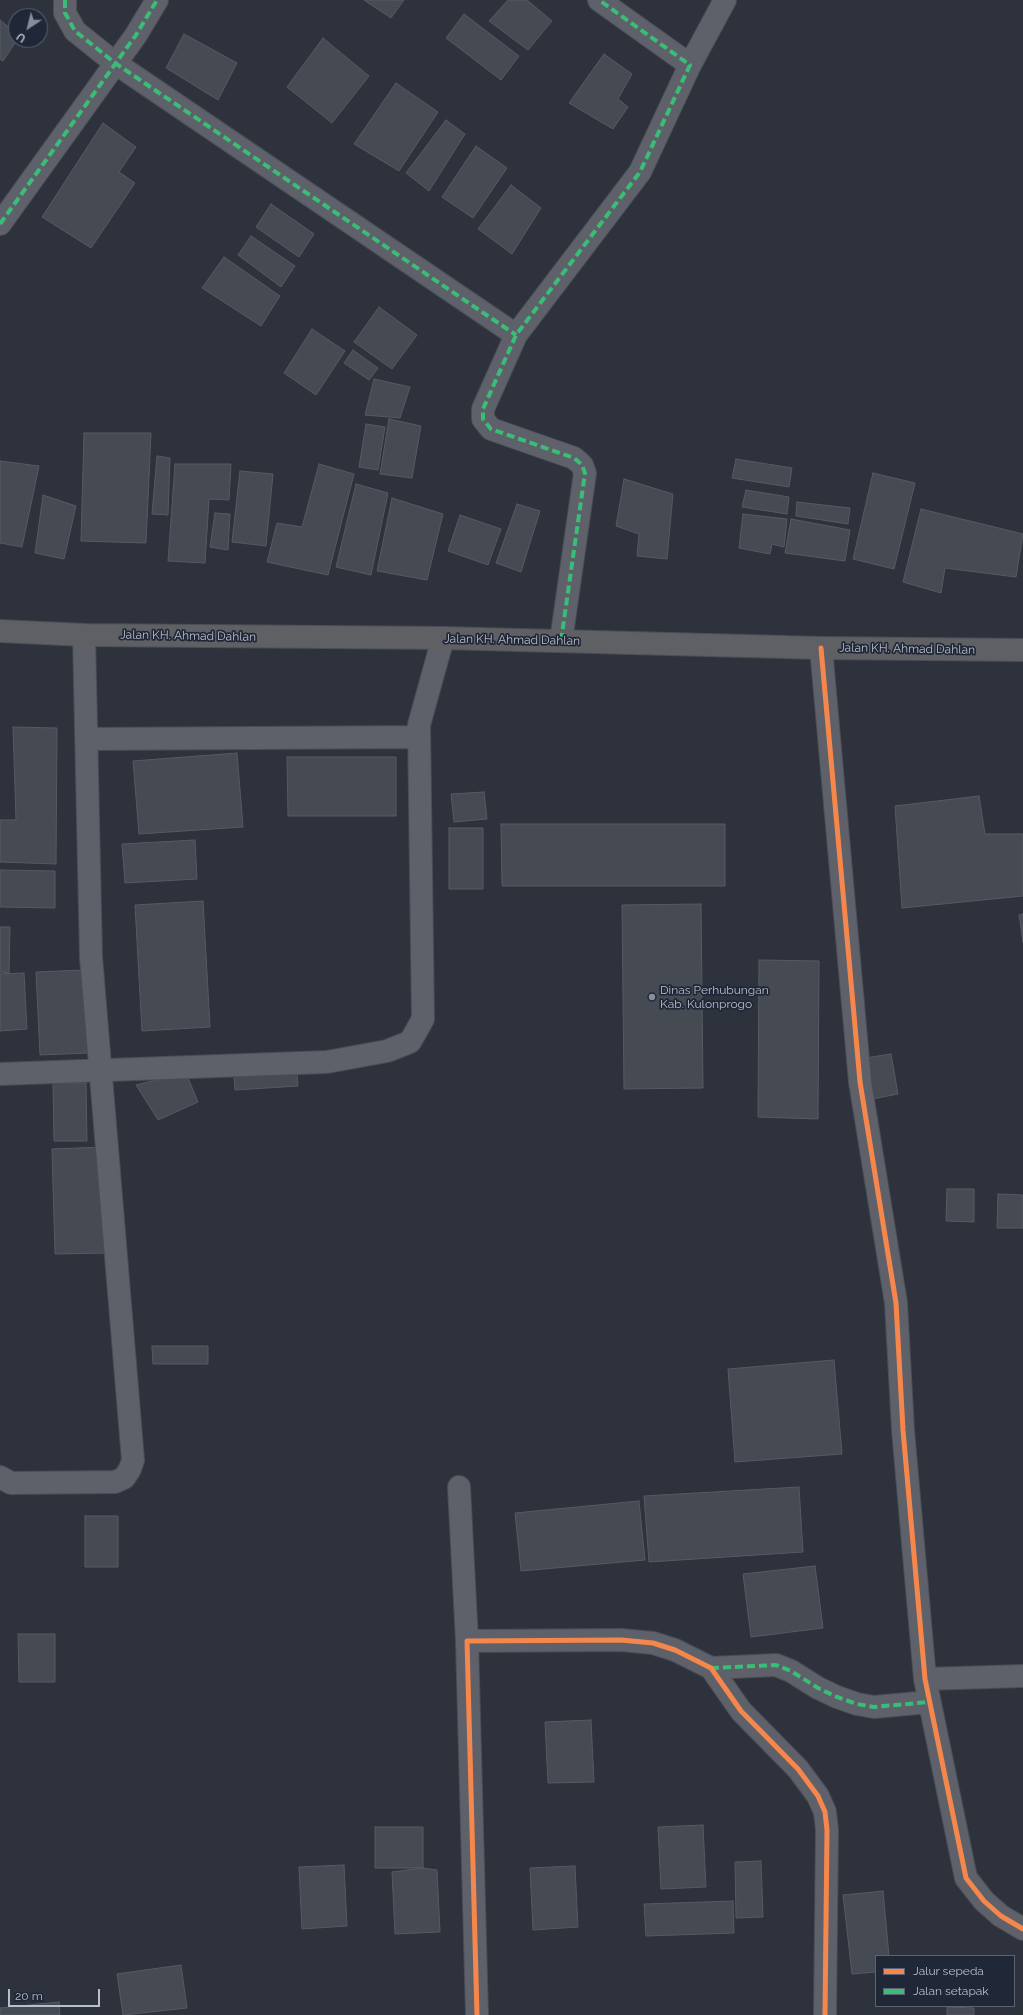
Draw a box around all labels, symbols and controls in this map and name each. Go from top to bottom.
north arrow [8,8,48,48]
text: U [14,30,29,45]
street label: Jalan KH. Ahmad Dahlan [120,628,256,644]
street label: Jalan KH. Ahmad Dahlan [444,632,580,648]
street label: Jalan KH. Ahmad Dahlan [839,641,975,657]
place label: Dinas Perhubungan Kab. Kulonprogo [660,983,769,1011]
marker: Dinas Perhubungan Kab. Kulonprogo [647,992,657,1002]
legend [875,1955,1015,2007]
text: Jalur sepeda [913,1964,984,1978]
scale bar [10,1981,102,2007]
text: Jalan setapak [913,1984,989,1998]
text: 20 m [15,1989,43,2003]

